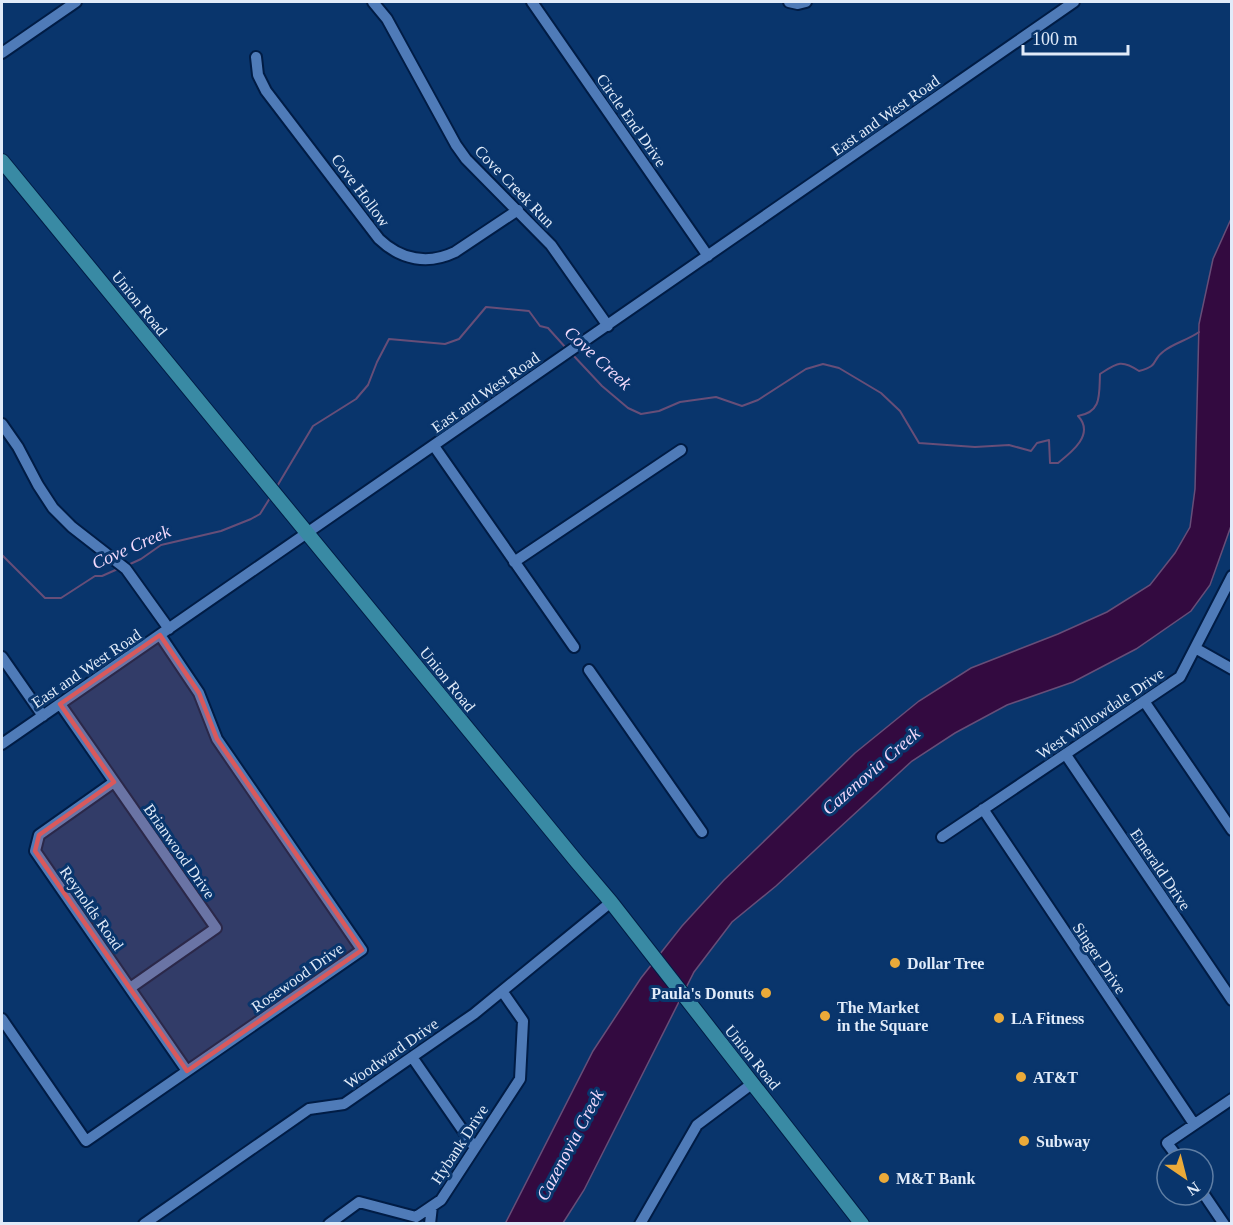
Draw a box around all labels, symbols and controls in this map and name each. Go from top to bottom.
scale bar [1023,18,1128,56]
text: 100 m [1032,29,1078,49]
street label: Circle End Drive [593,71,670,170]
street label: East and West Road [828,72,942,159]
street label: Cove Creek Run [471,142,558,231]
street label: Cove Hollow [328,151,393,230]
street label: Union Road [109,268,171,339]
water label: Cove Creek [561,322,636,395]
street label: East and West Road [428,349,542,436]
water label: Cove Creek [89,520,174,573]
street label: East and West Road [29,626,144,711]
street label: Union Road [417,644,479,715]
street label: West Willowdale Drive [1033,665,1167,762]
water label: Cazenovia Creek [818,723,925,819]
street label: Brianwood Drive [141,801,219,902]
street label: Emerald Drive [1127,825,1194,913]
street label: Reynolds Road [56,863,127,954]
street label: Singer Drive [1069,919,1130,998]
street label: Rosewood Drive [248,939,346,1015]
place label: Dollar Tree [907,955,984,972]
marker: Dollar Tree [888,956,902,970]
place label: Paula's Donuts [651,985,754,1002]
marker: Paula's Donuts [759,986,773,1000]
place label: The Market in the Square [837,999,928,1035]
marker: The Market in the Square [818,1009,832,1023]
place label: LA Fitness [1011,1010,1084,1027]
marker: LA Fitness [992,1011,1006,1025]
street label: Woodward Drive [341,1015,441,1092]
street label: Union Road [722,1022,784,1093]
place label: AT&T [1033,1069,1078,1086]
marker: AT&T [1014,1070,1028,1084]
water label: Cazenovia Creek [532,1085,608,1204]
street label: Hybank Drive [427,1101,492,1188]
place label: Subway [1036,1133,1090,1151]
marker: Subway [1017,1134,1031,1148]
north arrow [1155,1147,1215,1207]
place label: M&T Bank [896,1170,975,1187]
marker: M&T Bank [877,1171,891,1185]
text: N [1183,1179,1203,1199]

